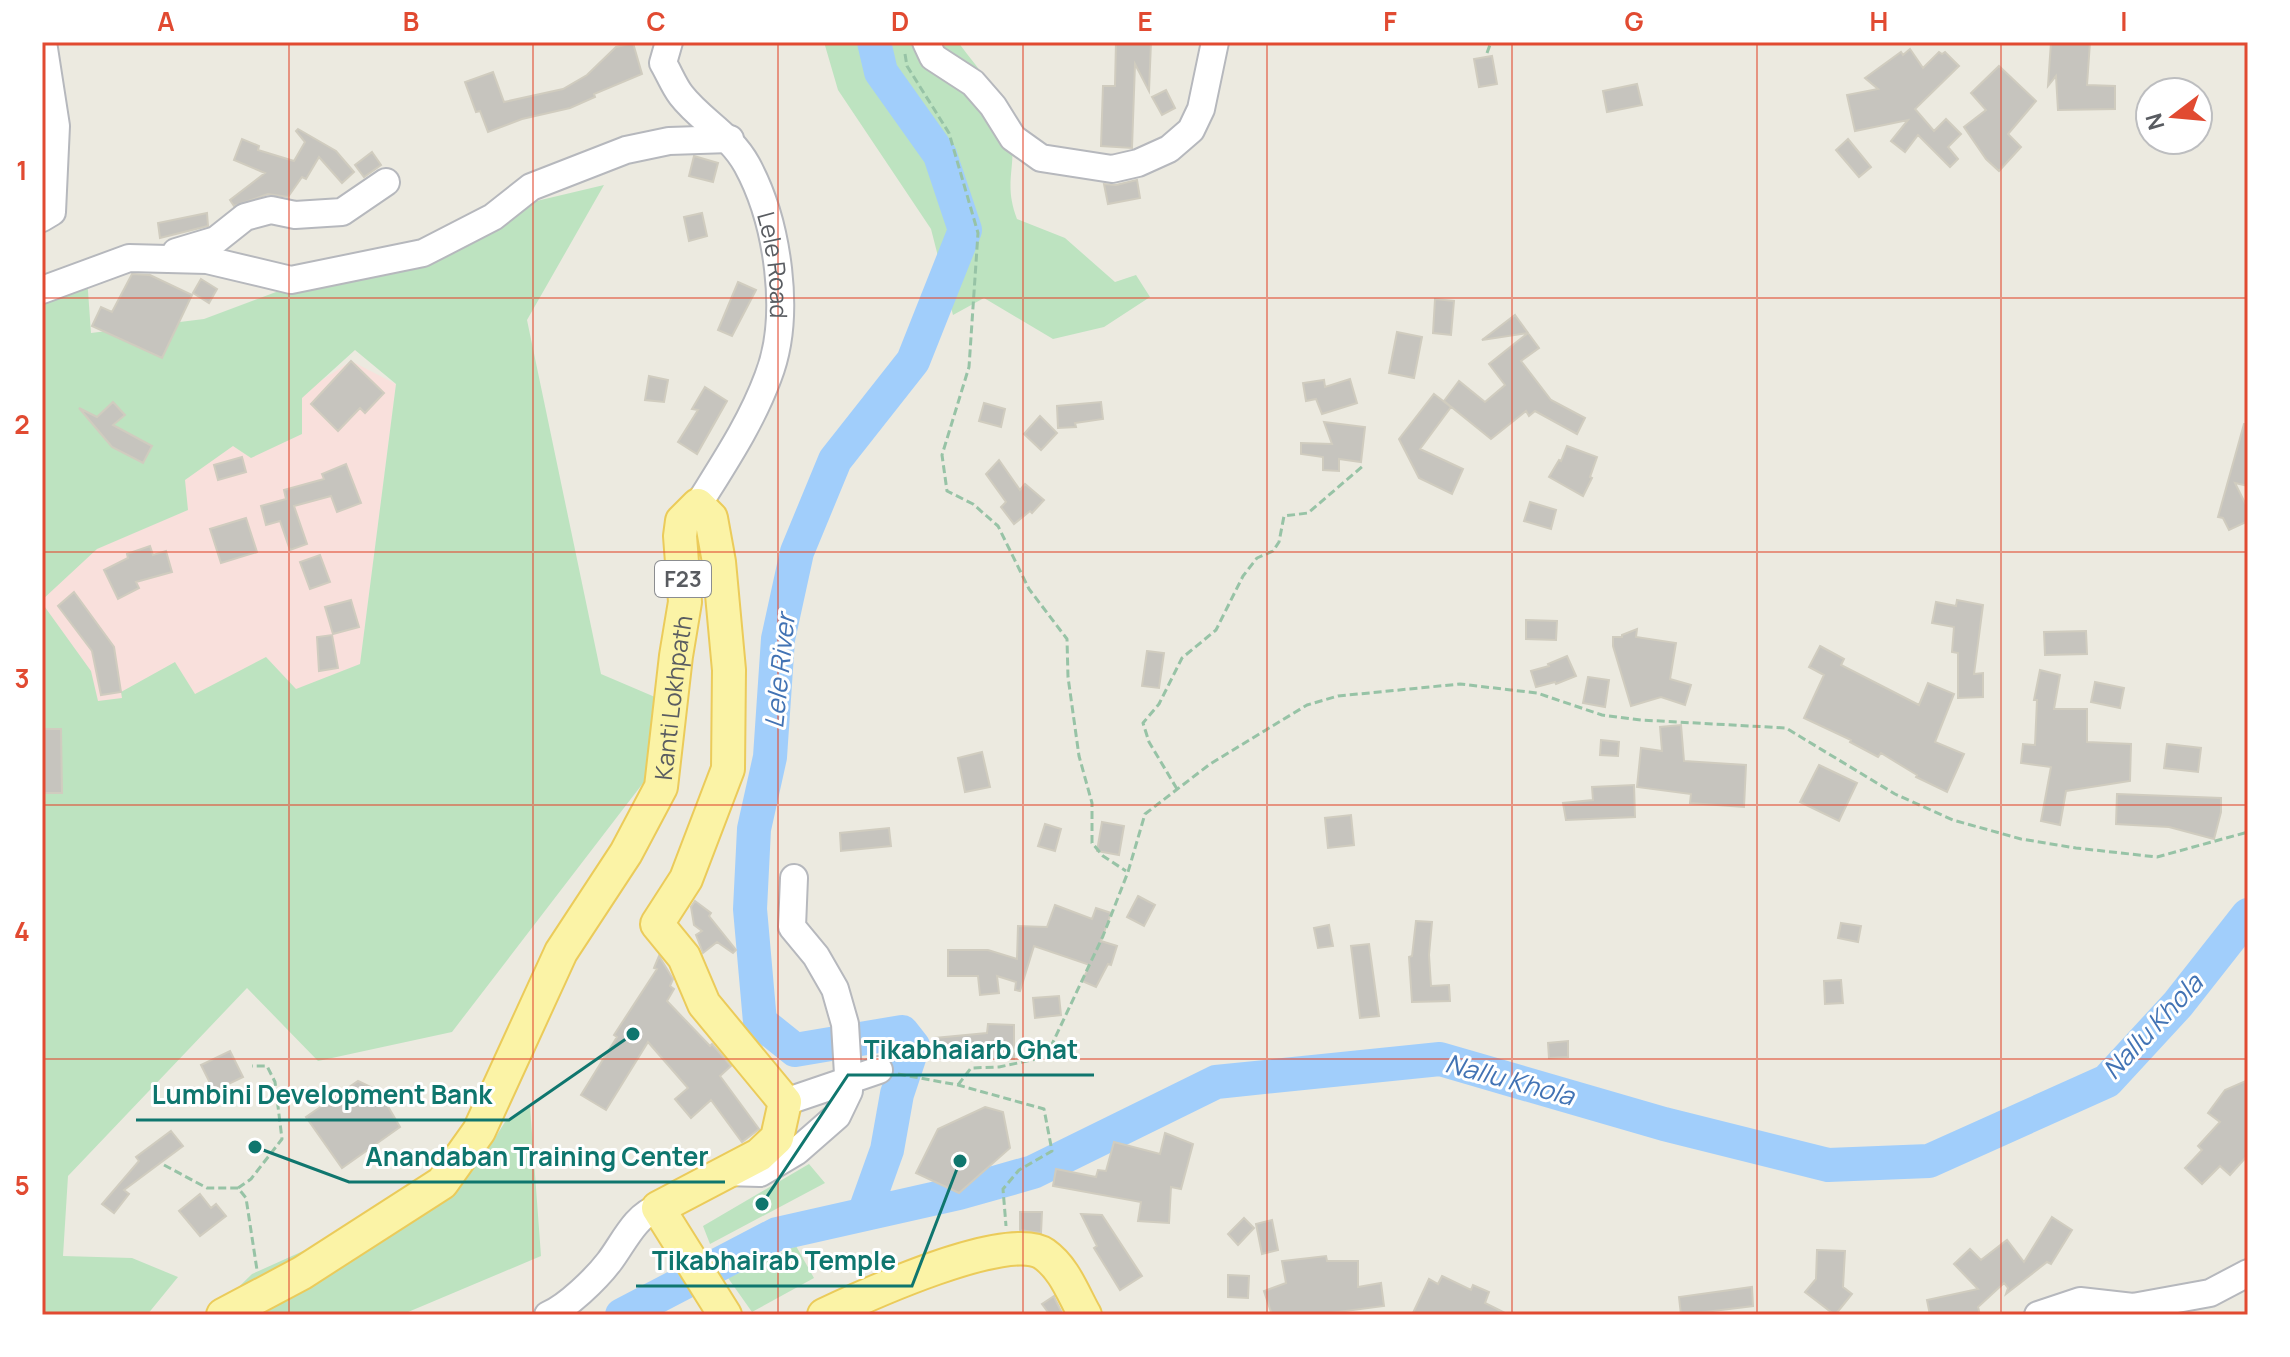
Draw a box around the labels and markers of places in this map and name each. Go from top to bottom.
callout: Tikabhaiarb Ghat [848,1025,1094,1075]
callout: Lumbini Development Bank [136,1070,509,1120]
callout: Anandaban Training Center [349,1132,725,1182]
callout: Tikabhairab Temple [636,1236,912,1286]

